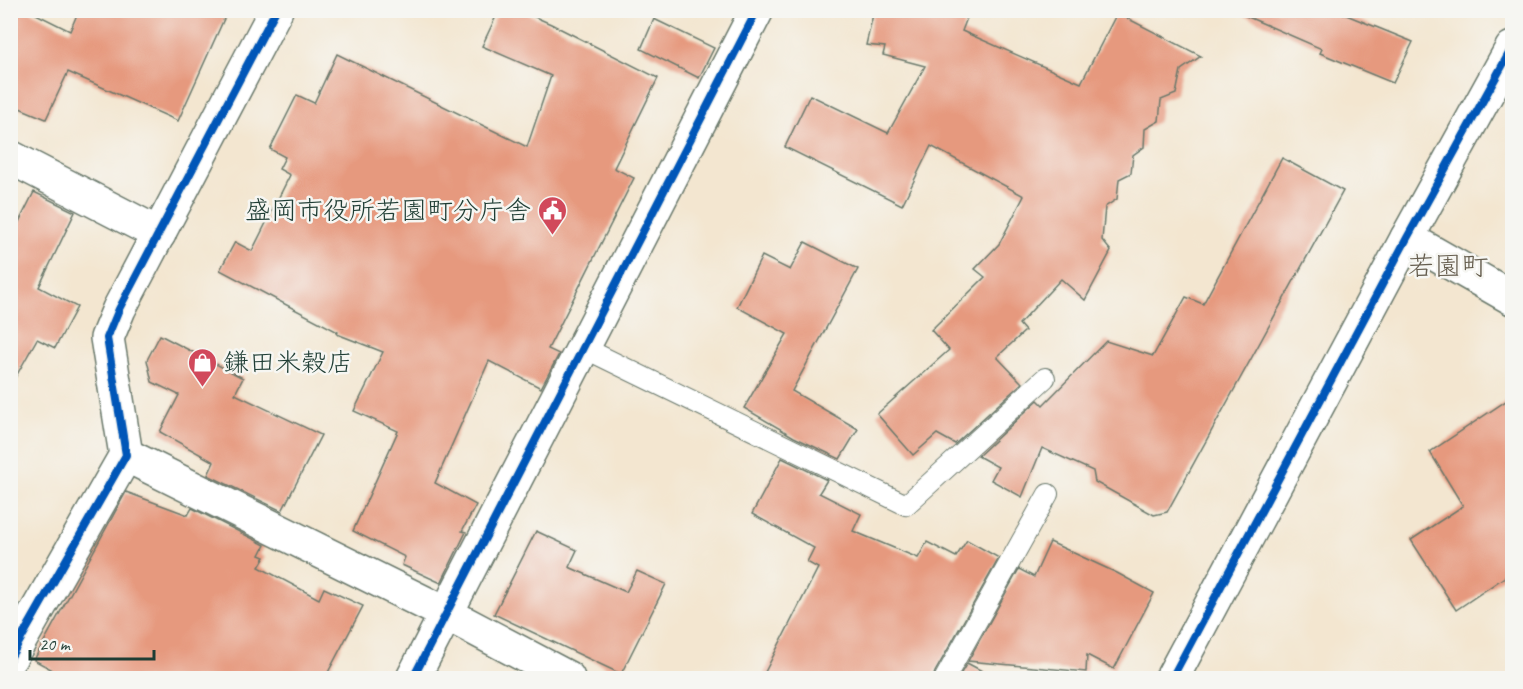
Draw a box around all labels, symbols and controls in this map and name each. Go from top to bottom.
place label: 盛岡市役所若園町分庁舎 [245,194,531,227]
public building icon: 盛岡市役所若園町分庁舎 [536,194,568,236]
district label: 若園町 [1408,249,1489,283]
shop icon: 鎌田米穀店 [186,346,218,388]
place label: 鎌田米穀店 [223,346,353,379]
scale bar [30,623,154,661]
text: 20 m [39,633,72,655]

